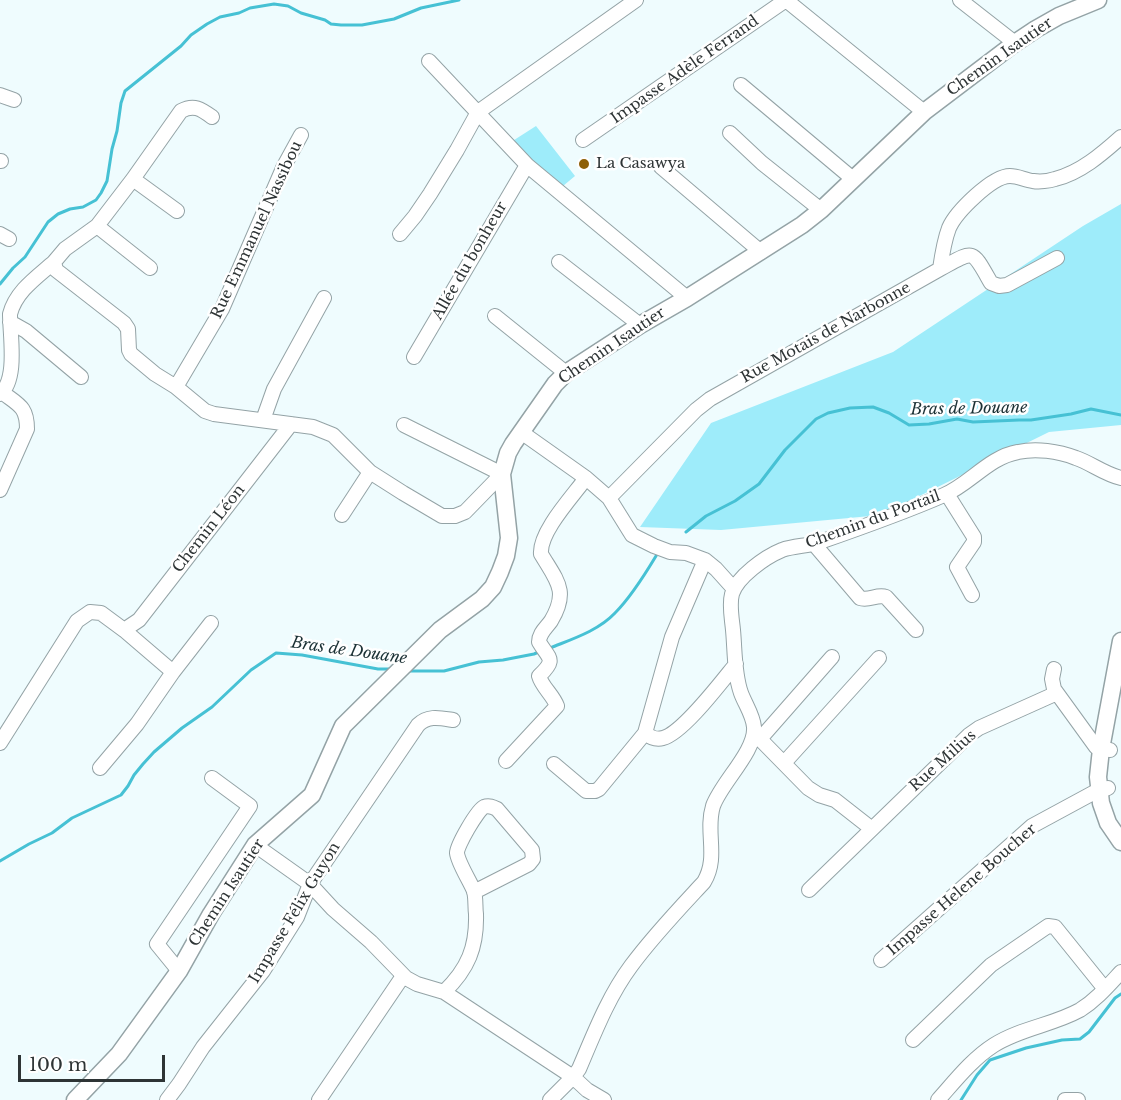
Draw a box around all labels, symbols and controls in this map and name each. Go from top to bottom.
street label: Impasse Adèle Ferrand [608,12,762,128]
street label: Chemin Isautier [944,14,1056,100]
street label: Rue Emmanuel Nassibou [208,138,306,322]
place label: La Casawya [596,155,685,173]
marker: La Casawya [577,157,591,171]
street label: Allée du bonheur [429,199,511,323]
street label: Rue Motais de Narbonne [738,279,914,387]
street label: Chemin Isautier [555,304,669,388]
water label: Bras de Douane [910,398,1028,420]
street label: Chemin Léon [169,482,249,576]
street label: Chemin du Portail [803,487,943,553]
water label: Bras de Douane [290,633,408,669]
street label: Rue Milius [906,727,980,795]
street label: Impasse Helene Boucher [884,820,1040,960]
street label: Chemin Isautier [186,836,268,950]
street label: Impasse Félix Guyon [246,839,344,987]
scale bar [21,1043,168,1081]
text: 100 m [29,1054,87,1076]

